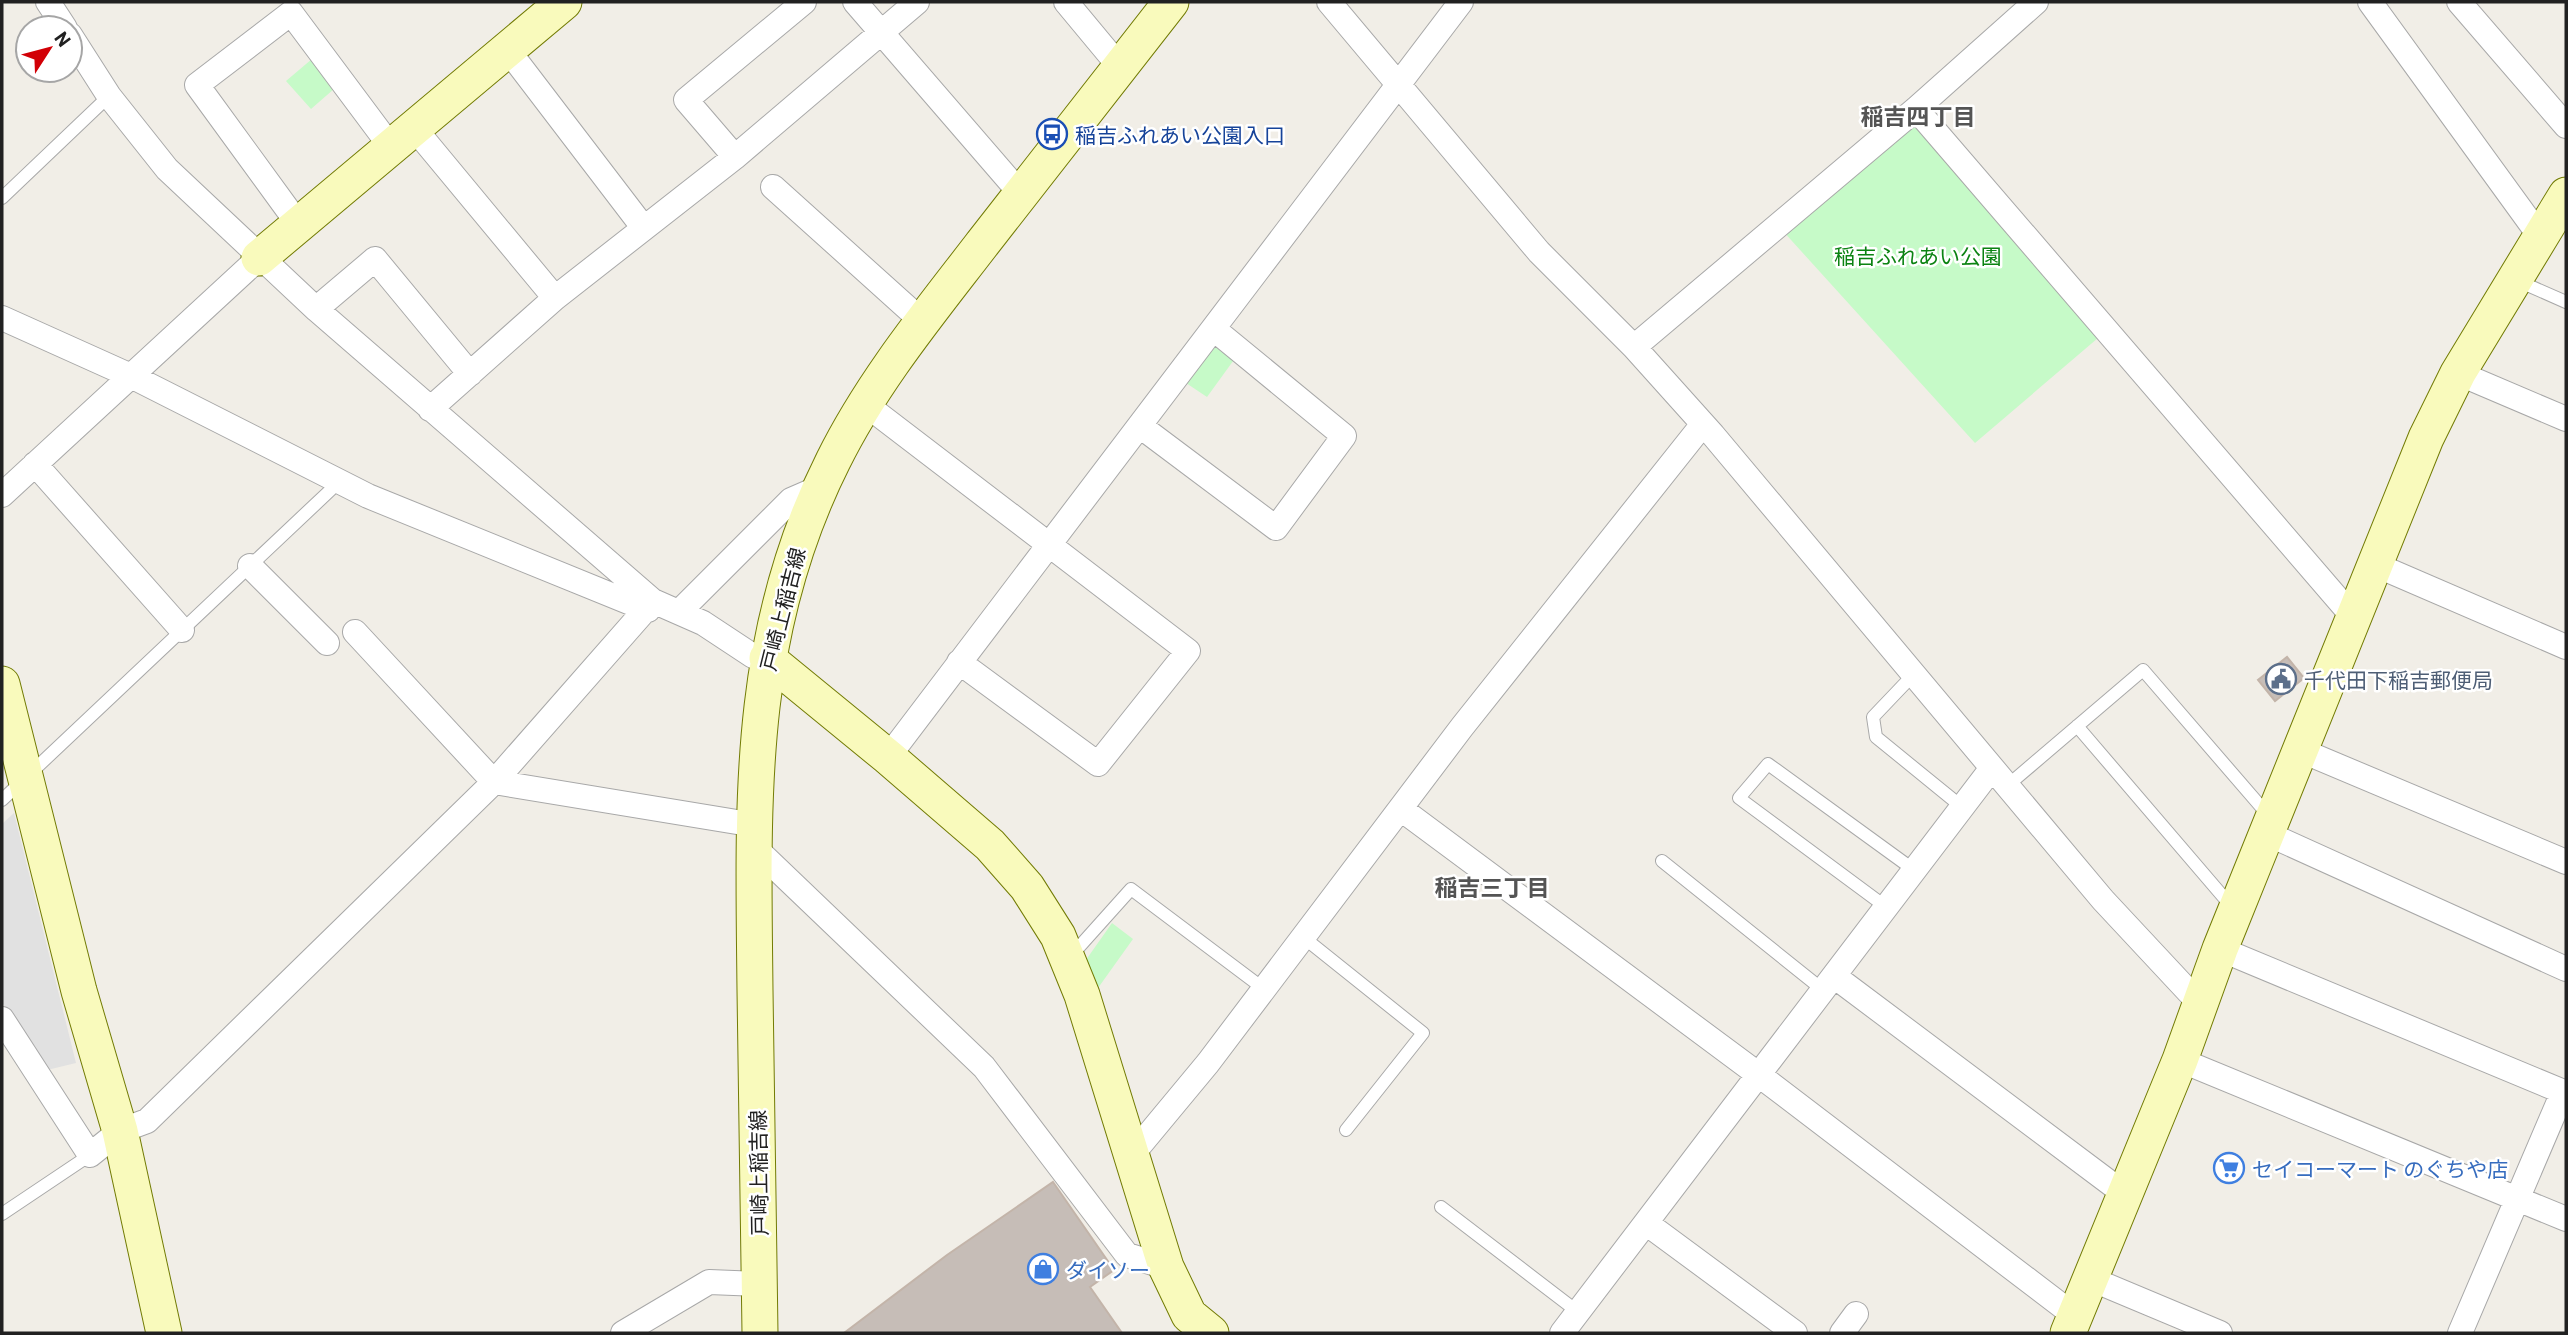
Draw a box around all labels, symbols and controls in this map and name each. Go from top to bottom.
north arrow [14,14,84,84]
text: N [50,27,76,51]
district label: 稲吉四丁目 [1861,102,1976,130]
bus stop icon: 稲吉ふれあい公園入口 [1035,117,1069,151]
place label: 稲吉ふれあい公園入口 [1075,122,1285,147]
park label: 稲吉ふれあい公園 [1834,243,2002,268]
street label: 戸崎上稲吉線 [755,545,809,673]
public building icon: 千代田下稲吉郵便局 [2264,662,2298,696]
place label: 千代田下稲吉郵便局 [2304,667,2493,692]
district label: 稲吉三丁目 [1435,873,1550,901]
street label: 戸崎上稲吉線 [744,1110,772,1236]
supermarket icon: セイコーマート のぐちや店 [2212,1151,2246,1185]
place label: セイコーマート のぐちや店 [2252,1156,2508,1181]
shop icon: ダイソー [1026,1252,1060,1286]
place label: ダイソー [1066,1257,1150,1282]

